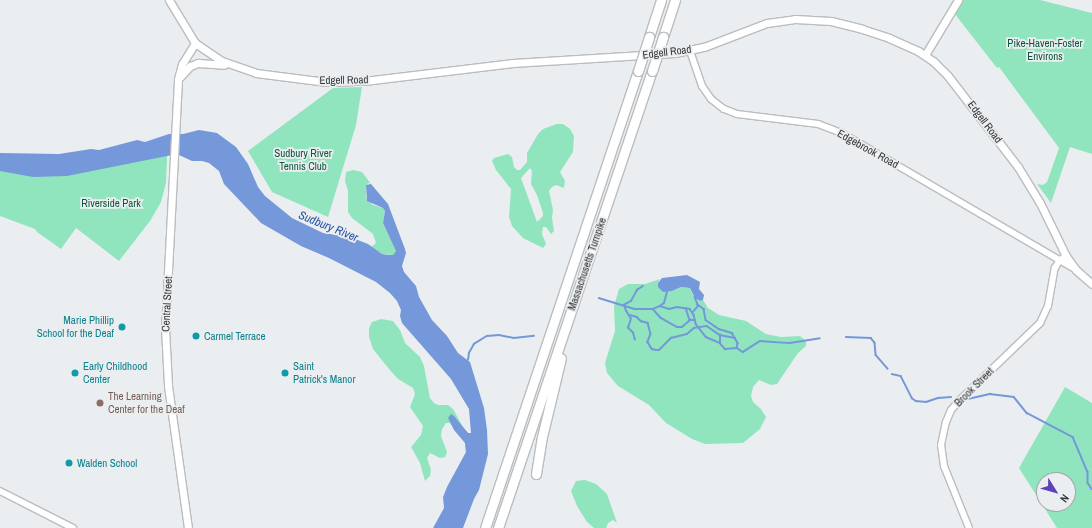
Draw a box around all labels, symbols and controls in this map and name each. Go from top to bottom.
park label: Pike-Haven-Foster Environs [1007,37,1083,63]
street label: Edgell Road [642,42,692,62]
street label: Edgell Road [319,73,369,87]
street label: Edgell Road [965,98,1005,146]
street label: Edgebrook Road [835,127,901,171]
park label: Sudbury River Tennis Club [274,147,332,173]
park label: Riverside Park [81,196,141,210]
water label: Sudbury River [296,209,360,245]
street label: Massachusetts Turnpike [565,216,609,312]
street label: Central Street [159,276,175,332]
place label: Marie Phillip School for the Deaf [37,314,114,340]
marker: Marie Phillip School for the Deaf [117,322,127,332]
place label: Carmel Terrace [204,329,266,343]
marker: Carmel Terrace [191,331,201,341]
place label: Early Childhood Center [83,360,147,386]
place label: Saint Patrick's Manor [293,360,355,386]
street label: Brook Street [952,365,996,409]
marker: Early Childhood Center [70,368,80,378]
marker: Saint Patrick's Manor [280,368,290,378]
place label: The Learning Center for the Deaf [108,390,185,416]
marker: The Learning Center for the Deaf [95,398,105,408]
place label: Walden School [77,456,137,470]
marker: Walden School [64,458,74,468]
north arrow [1036,472,1076,512]
text: N [1057,492,1072,505]

